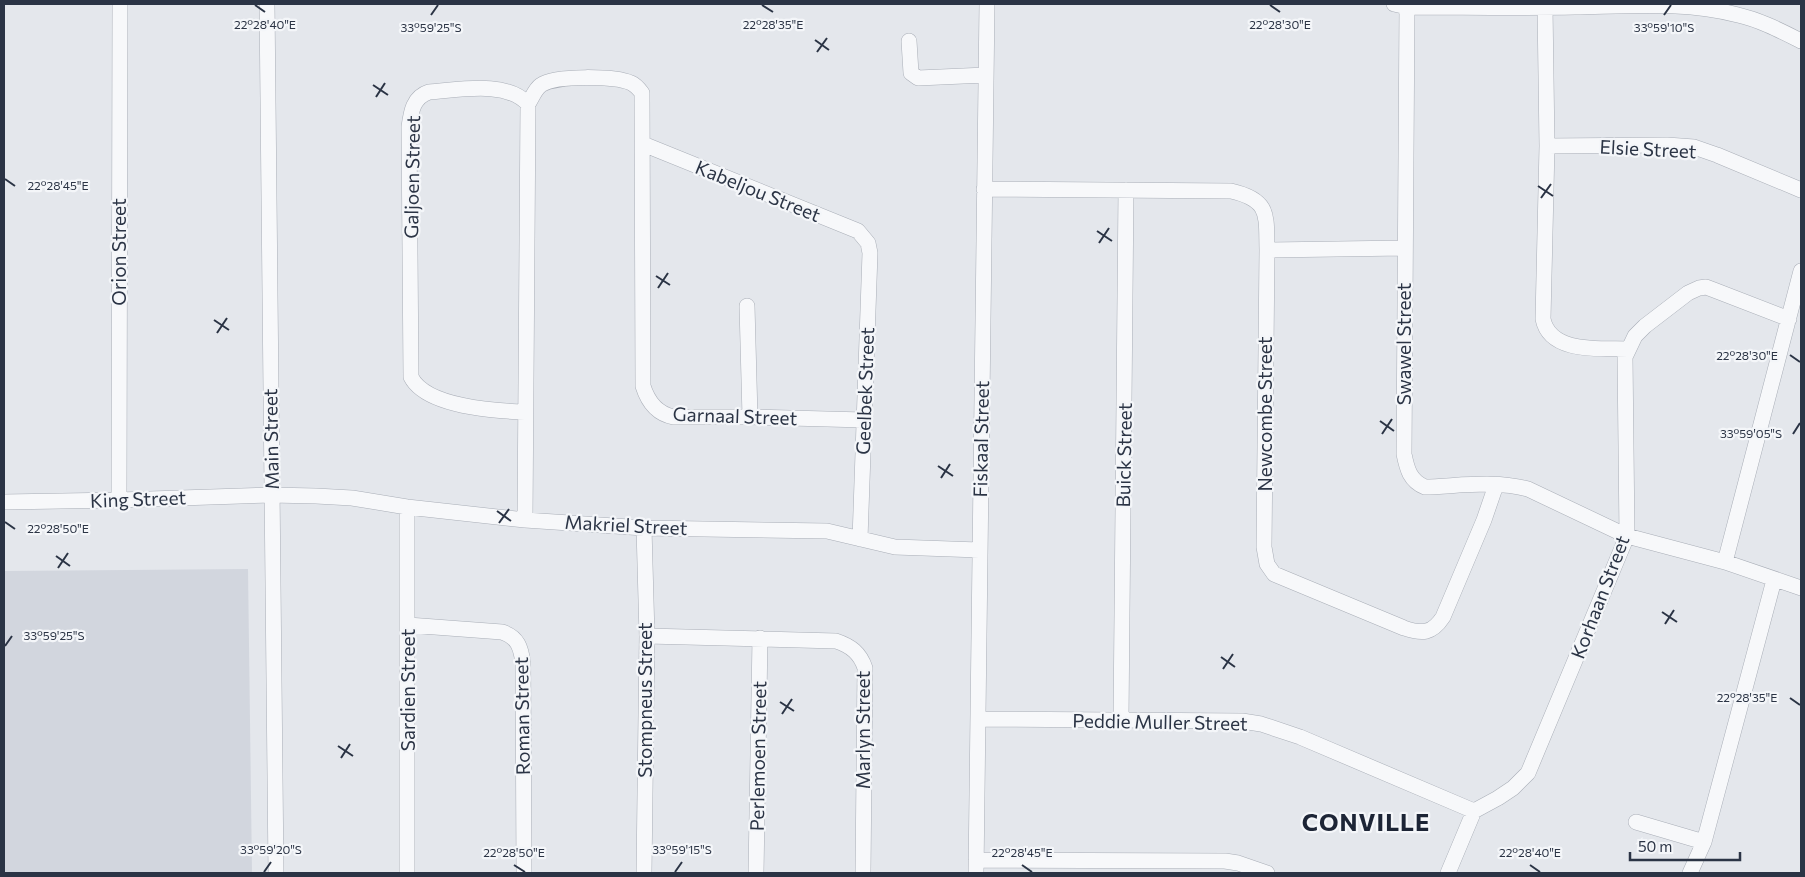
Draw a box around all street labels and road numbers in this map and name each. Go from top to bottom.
street label: Galjoen Street [399,115,424,239]
street label: Elsie Street [1599,134,1697,163]
street label: Kabeljou Street [692,155,824,226]
street label: Orion Street [107,198,130,306]
street label: Swawel Street [1392,283,1415,405]
street label: Geelbek Street [851,327,878,455]
street label: Newcombe Street [1253,336,1276,491]
street label: Fiskaal Street [968,380,993,498]
street label: Main Street [258,388,283,490]
street label: Garnaal Street [672,402,798,429]
street label: Buick Street [1111,402,1136,508]
street label: King Street [90,485,187,512]
street label: Makriel Street [564,510,688,539]
street label: Korhaan Street [1566,532,1634,662]
street label: Stompneus Street [633,622,656,778]
street label: Sardien Street [396,629,419,751]
street label: Roman Street [509,657,534,775]
street label: Marlyn Street [851,671,874,789]
street label: Perlemoen Street [745,680,770,831]
street label: Peddie Muller Street [1072,708,1248,735]

